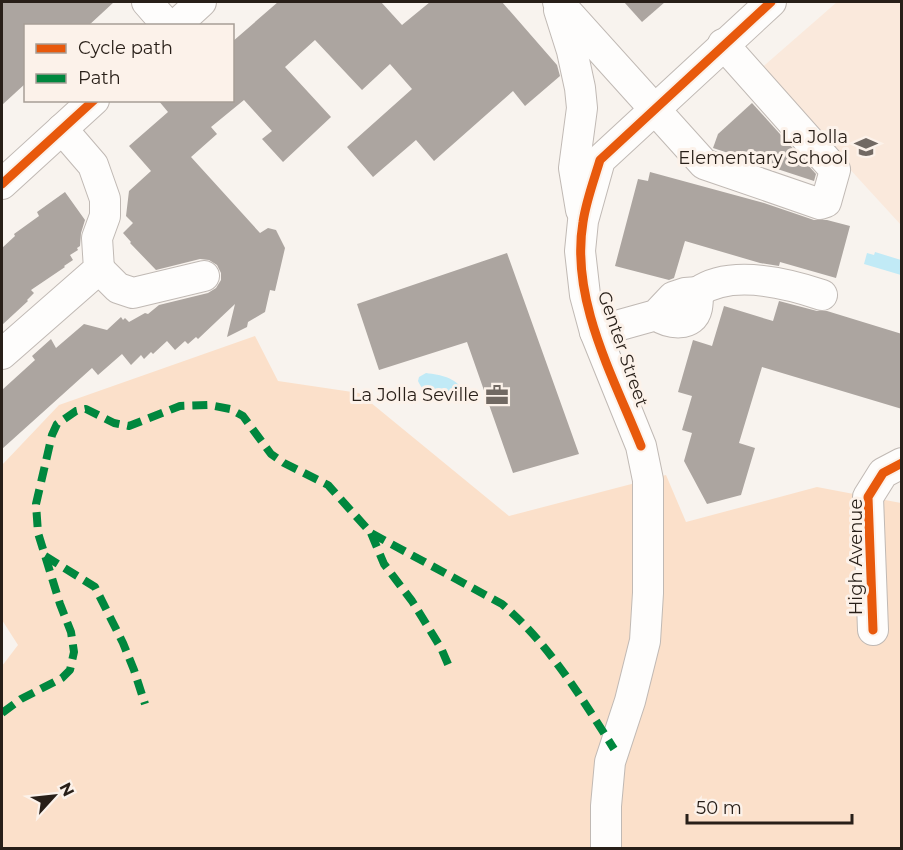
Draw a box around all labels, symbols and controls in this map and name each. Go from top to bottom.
legend [24,24,234,102]
text: Cycle path [78,37,173,59]
text: Path [78,67,121,89]
place label: La Jolla Elementary School [678,126,848,169]
school or university icon: La Jolla Elementary School [853,134,879,160]
street label: Genter Street [593,288,653,410]
office icon: La Jolla Seville [484,382,510,408]
place label: La Jolla Seville [351,384,479,406]
street label: High Avenue [845,499,867,615]
north arrow [24,766,84,826]
text: N [56,779,78,799]
scale bar [687,787,852,825]
text: 50 m [696,797,742,819]

